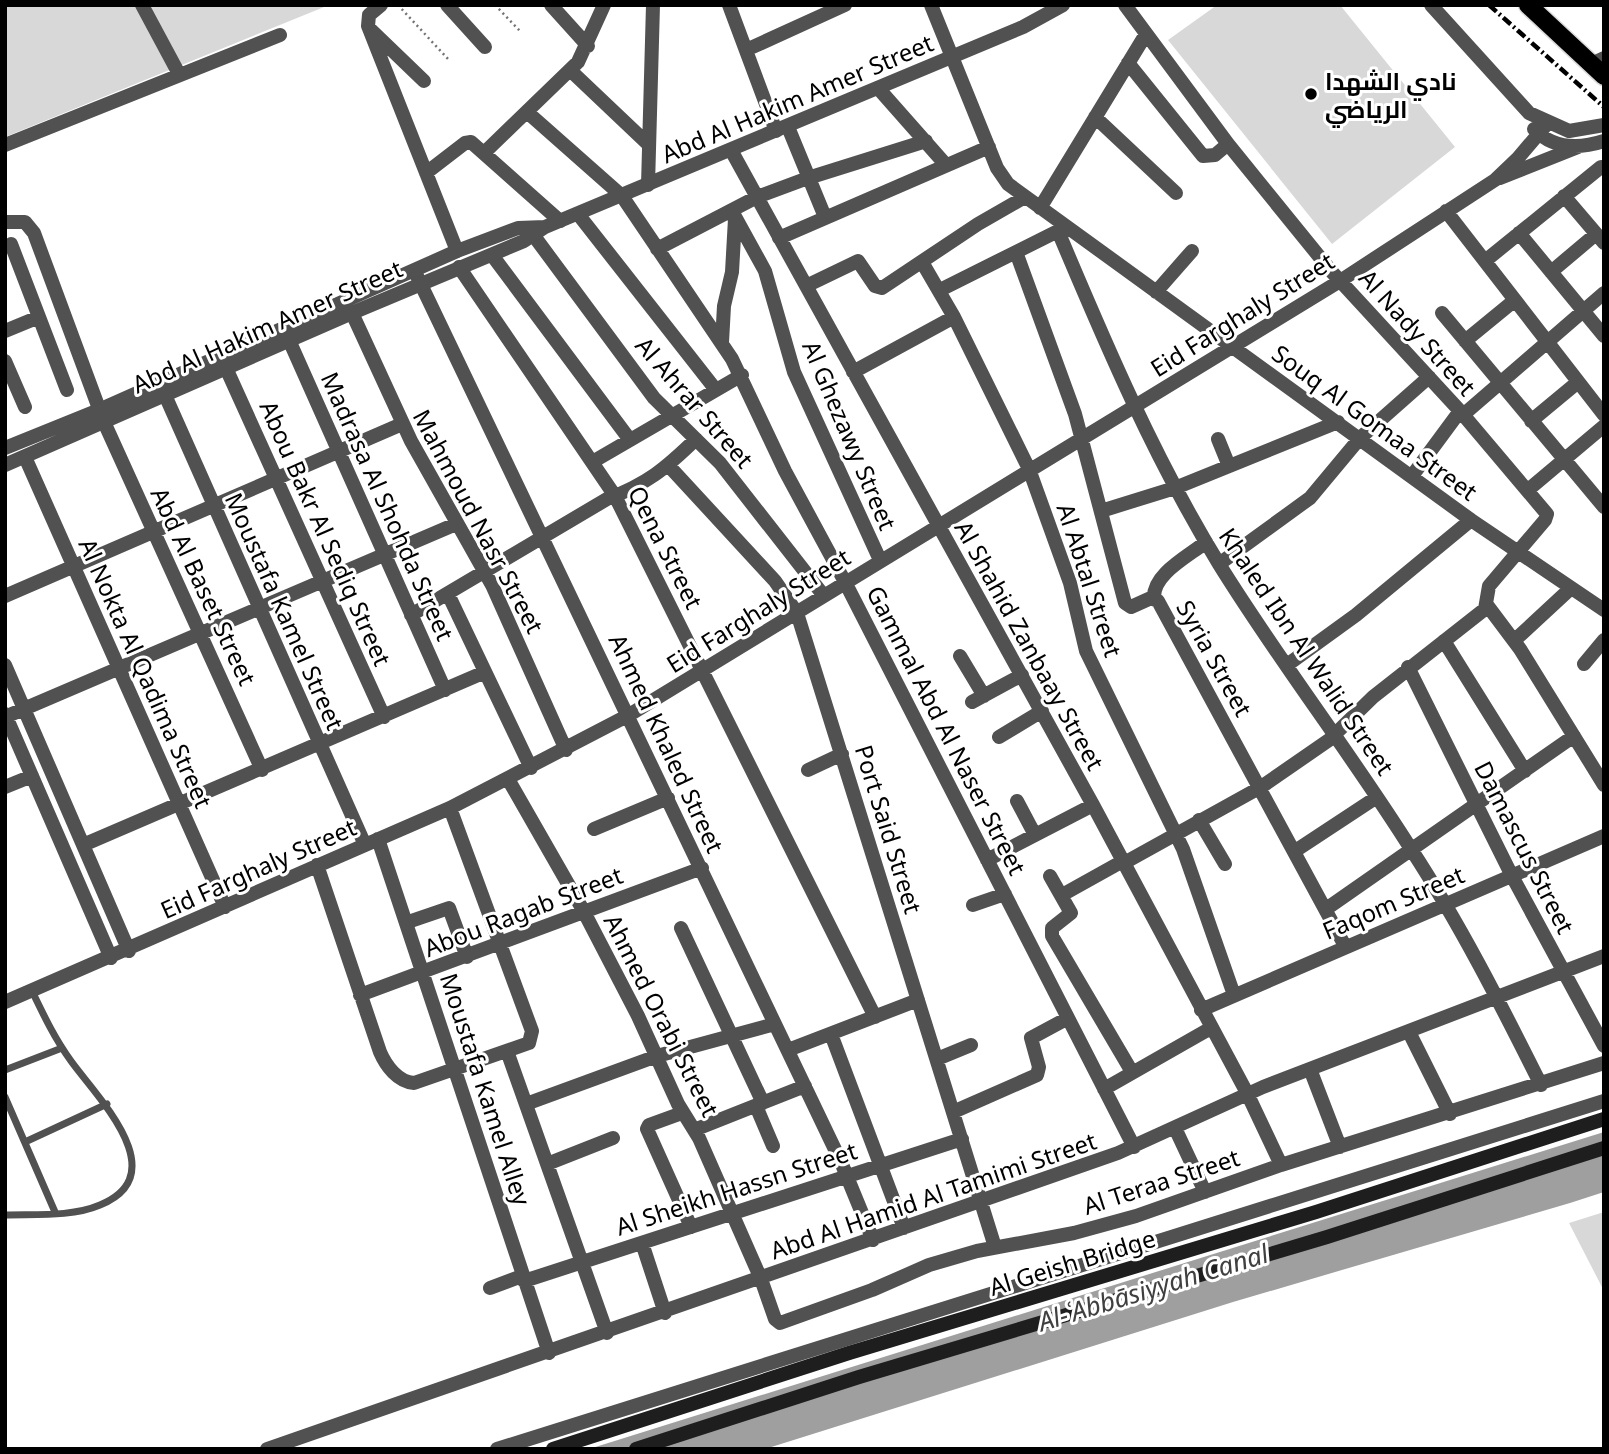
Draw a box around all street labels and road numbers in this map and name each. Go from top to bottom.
street label: Abd Al Hakim Amer Street [656,26,938,170]
street label: Eid Farghaly Street [1144,244,1340,384]
street label: Abd Al Hakim Amer Street [127,251,408,401]
street label: Al Nady Street [1352,262,1484,403]
street label: Al Ahrar Street [629,329,761,475]
street label: Al Ghezawy Street [795,335,905,535]
street label: Souq Al Gomaa Street [1266,336,1484,508]
street label: Madrasa Al Shohda Street [314,367,462,646]
street label: Abou Bakr Al Sediq Street [253,395,400,671]
street label: Mahmoud Nasr Street [406,403,552,639]
street label: Qena Street [621,480,711,614]
street label: Abd Al Baset Street [144,482,264,691]
street label: Moustafa Kamel Street [218,487,352,735]
street label: Al Abtal Street [1050,499,1130,661]
street label: Al Shahid Zanbaay Street [948,514,1113,776]
street label: Khaled Ibn Al Walid Street [1212,521,1402,781]
street label: Al Nokta Al Qadima Street [72,533,221,813]
street label: Eid Farghaly Street [660,540,856,680]
street label: Gammal Abd Al Naser Street [860,580,1035,881]
street label: Syria Street [1169,594,1261,722]
street label: Ahmed Khaled Street [602,628,732,858]
street label: Port Said Street [848,741,930,918]
street label: Damascus Street [1467,755,1583,939]
street label: Eid Farghaly Street [155,810,361,926]
street label: Faqom Street [1317,857,1469,947]
street label: Abou Ragab Street [419,858,627,964]
street label: Ahmed Orabi Street [597,908,727,1122]
street label: Moustafa Kamel Alley [433,969,539,1210]
street label: Abd Al Hamid Al Tamimi Street [766,1123,1101,1266]
street label: Al Sheikh Hassn Street [611,1133,861,1243]
street label: Al Teraa Street [1079,1140,1244,1222]
street label: Al Geish Bridge [985,1221,1159,1303]

